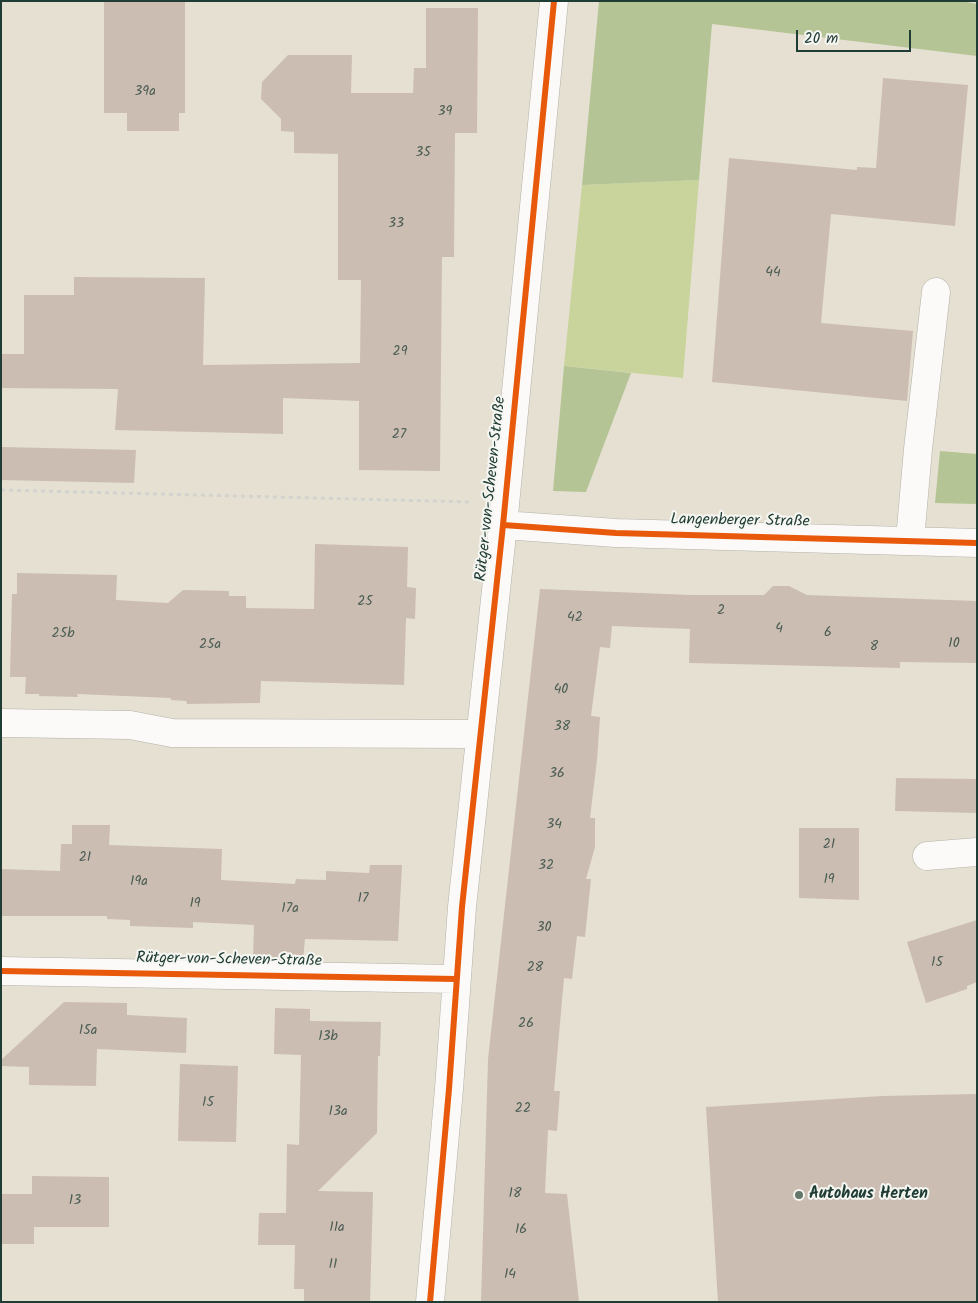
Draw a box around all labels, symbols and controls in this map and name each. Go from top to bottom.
scale bar [798,20,913,52]
text: 20 m [804,27,838,51]
house number: 39a [134,85,156,101]
house number: 39 [438,105,452,121]
house number: 35 [415,146,431,162]
house number: 33 [388,217,404,233]
house number: 44 [765,266,781,282]
house number: 29 [393,345,407,361]
street label: Rütger-von-Scheven-Straße [473,396,511,582]
house number: 27 [392,428,406,444]
street label: Langenberger Straße [670,511,810,533]
house number: 25 [357,595,373,611]
house number: 2 [717,604,725,620]
house number: 42 [567,611,583,627]
house number: 4 [775,622,783,638]
house number: 6 [824,626,832,642]
house number: 25b [51,627,75,643]
house number: 10 [948,637,960,653]
house number: 25a [199,638,221,654]
house number: 8 [870,640,878,656]
house number: 40 [554,683,568,699]
house number: 38 [554,720,570,736]
house number: 36 [549,767,565,783]
house number: 34 [546,818,562,834]
house number: 21 [823,838,835,854]
house number: 21 [79,851,91,867]
house number: 32 [538,859,554,875]
house number: 19 [823,873,835,889]
house number: 19a [130,875,148,891]
house number: 17 [358,892,368,908]
house number: 19 [189,897,201,913]
house number: 17a [281,902,299,918]
house number: 30 [537,921,551,937]
street label: Rütger-von-Scheven-Straße [136,950,322,972]
house number: 15 [931,956,943,972]
house number: 28 [527,961,543,977]
house number: 26 [518,1017,534,1033]
house number: 15a [79,1024,97,1040]
house number: 13b [318,1030,338,1046]
house number: 15 [202,1096,214,1112]
house number: 22 [515,1102,531,1118]
house number: 13a [329,1105,347,1121]
place label: Autohaus Herten [809,1185,928,1205]
house number: 18 [509,1187,521,1203]
marker: Autohaus Herten [793,1189,805,1201]
house number: 13 [69,1194,81,1210]
house number: 11a [329,1221,345,1237]
house number: 16 [515,1223,527,1239]
house number: 11 [329,1258,337,1274]
house number: 14 [504,1268,516,1284]

